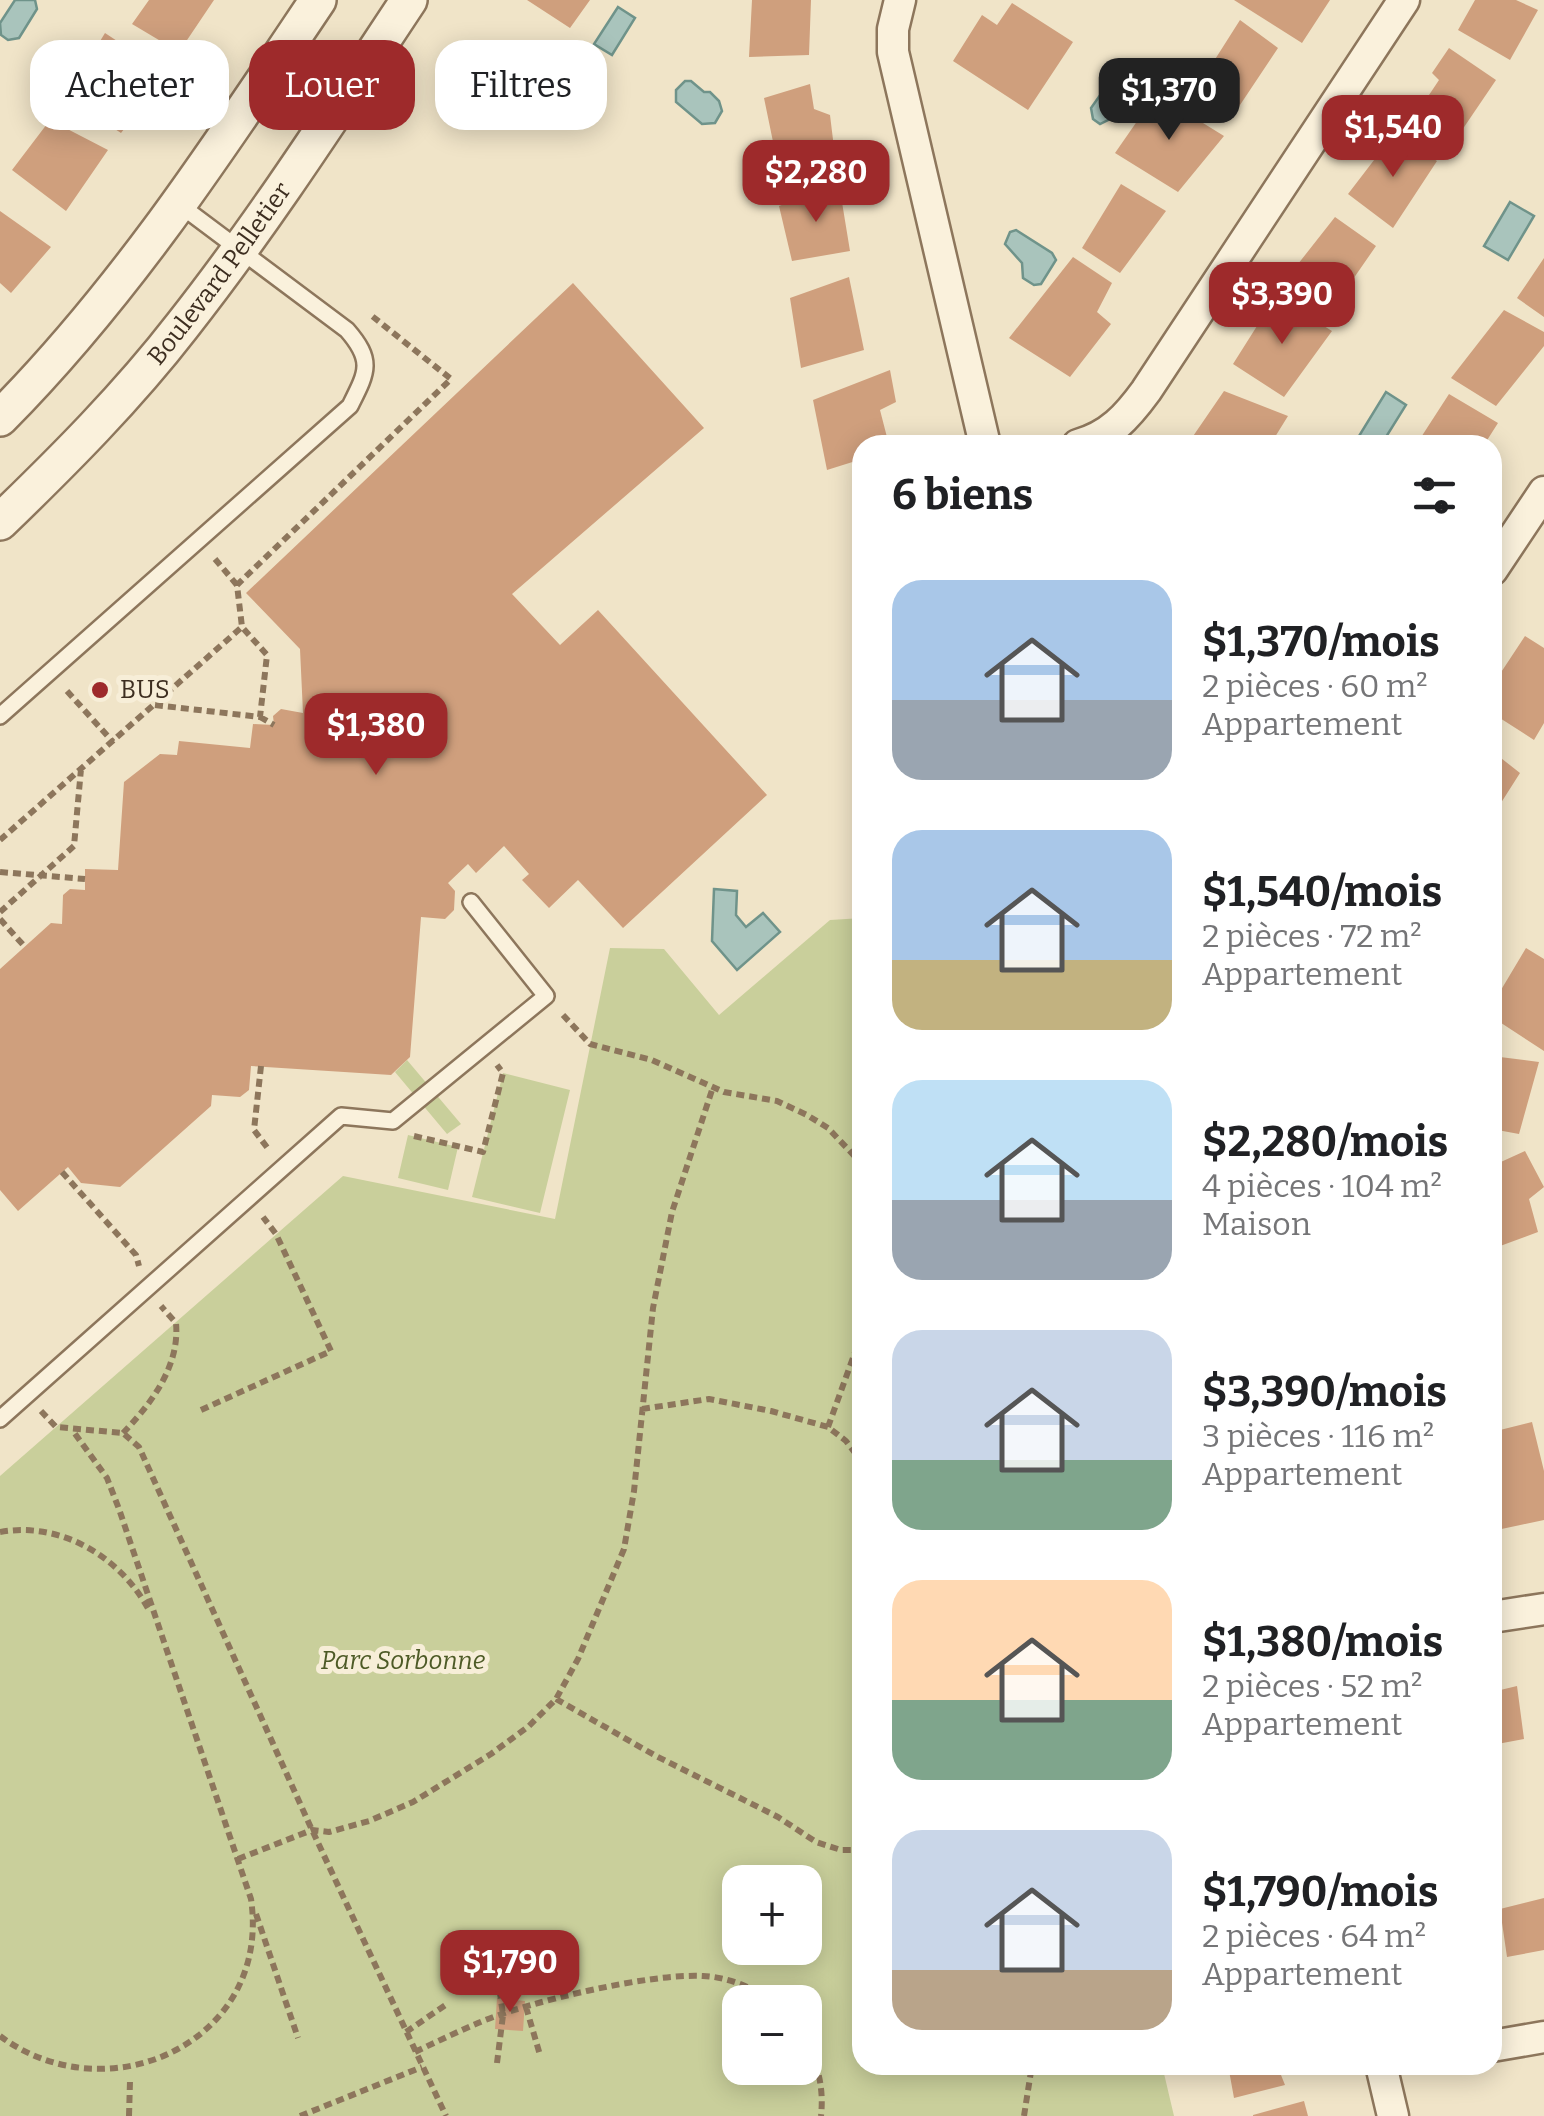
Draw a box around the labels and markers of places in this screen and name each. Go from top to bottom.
pin: $1,370 [1088,58,1250,143]
pin: $1,540 [1312,95,1474,180]
pin: $2,280 [735,140,897,225]
pin: $3,390 [1201,262,1363,347]
place label: BUS [120,675,170,705]
marker: BUS [89,679,111,701]
pin: $1,380 [295,693,457,778]
pin: $1,790 [429,1930,591,2015]

